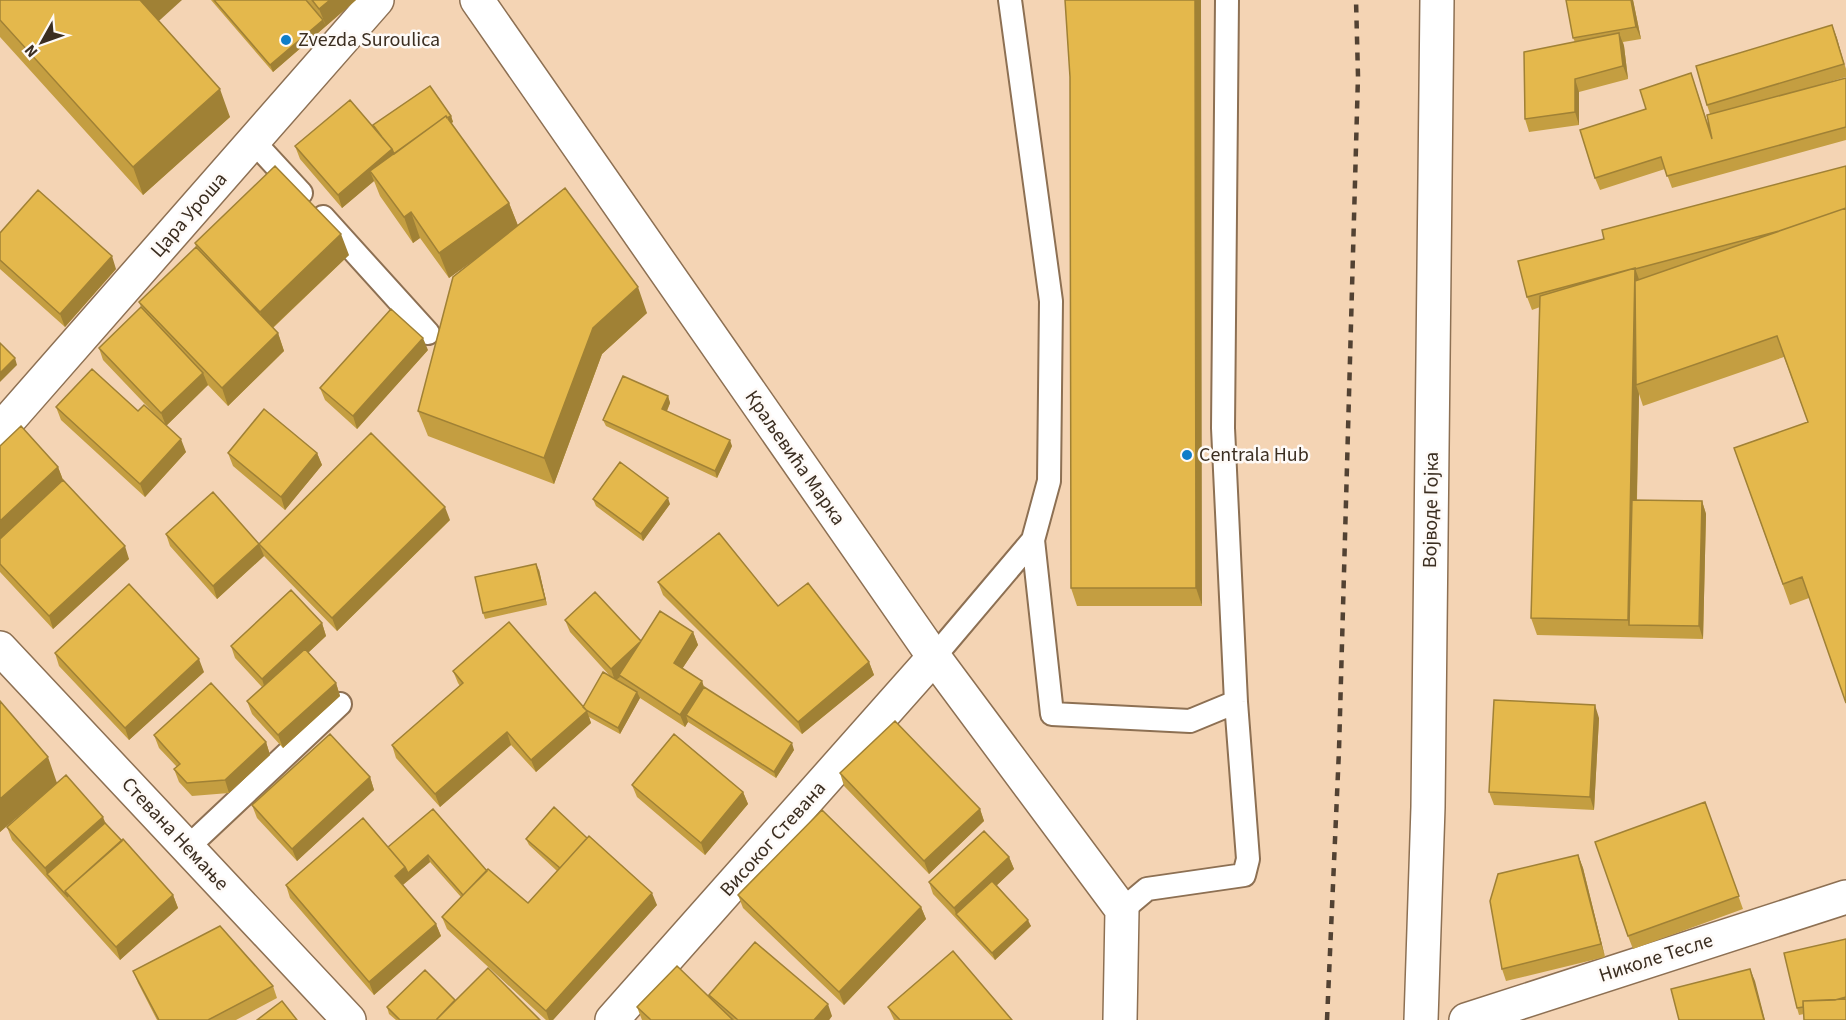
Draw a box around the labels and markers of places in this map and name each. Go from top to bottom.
place label: Zvezda Suroulica [298,26,440,54]
marker: Zvezda Suroulica [279,33,293,47]
place label: Centrala Hub [1199,441,1309,469]
marker: Centrala Hub [1180,448,1194,462]

